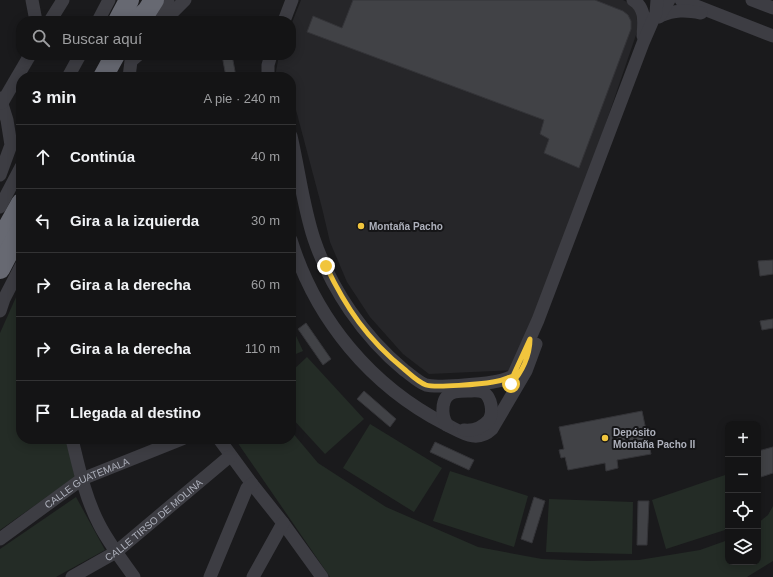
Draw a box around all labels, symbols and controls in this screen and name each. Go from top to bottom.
search box [16,16,296,60]
icon: search [30,27,52,49]
text: Buscar aquí [62,30,142,47]
text: 3 min [32,88,76,107]
text: A pie · 240 m [203,91,280,106]
icon: ahead [32,146,54,168]
text: Continúa [70,148,135,165]
text: 40 m [251,149,280,164]
icon: left [32,210,54,232]
text: Gira a la izquierda [70,212,199,229]
text: 30 m [251,213,280,228]
marker: Montaña Pacho [356,221,366,231]
place label: Montaña Pacho [369,221,443,232]
route end [317,257,335,275]
icon: right [32,274,54,296]
text: Gira a la derecha [70,276,191,293]
text: 60 m [251,277,280,292]
icon: right [32,338,54,360]
text: Gira a la derecha [70,340,191,357]
text: 110 m [245,341,280,356]
route start [502,375,520,393]
icon: arrive [32,402,54,424]
text: Llegada al destino [70,404,201,421]
map controls [725,421,761,565]
button: + [725,421,761,457]
place label: Depósito Montaña Pacho II [613,427,695,450]
marker: Depósito Montaña Pacho II [600,433,610,443]
street label: CALLE GUATEMALA [42,456,131,511]
button: − [725,457,761,493]
street label: CALLE TIRSO DE MOLINA [103,477,205,563]
button: locate [725,493,761,529]
button: layers [725,529,761,565]

